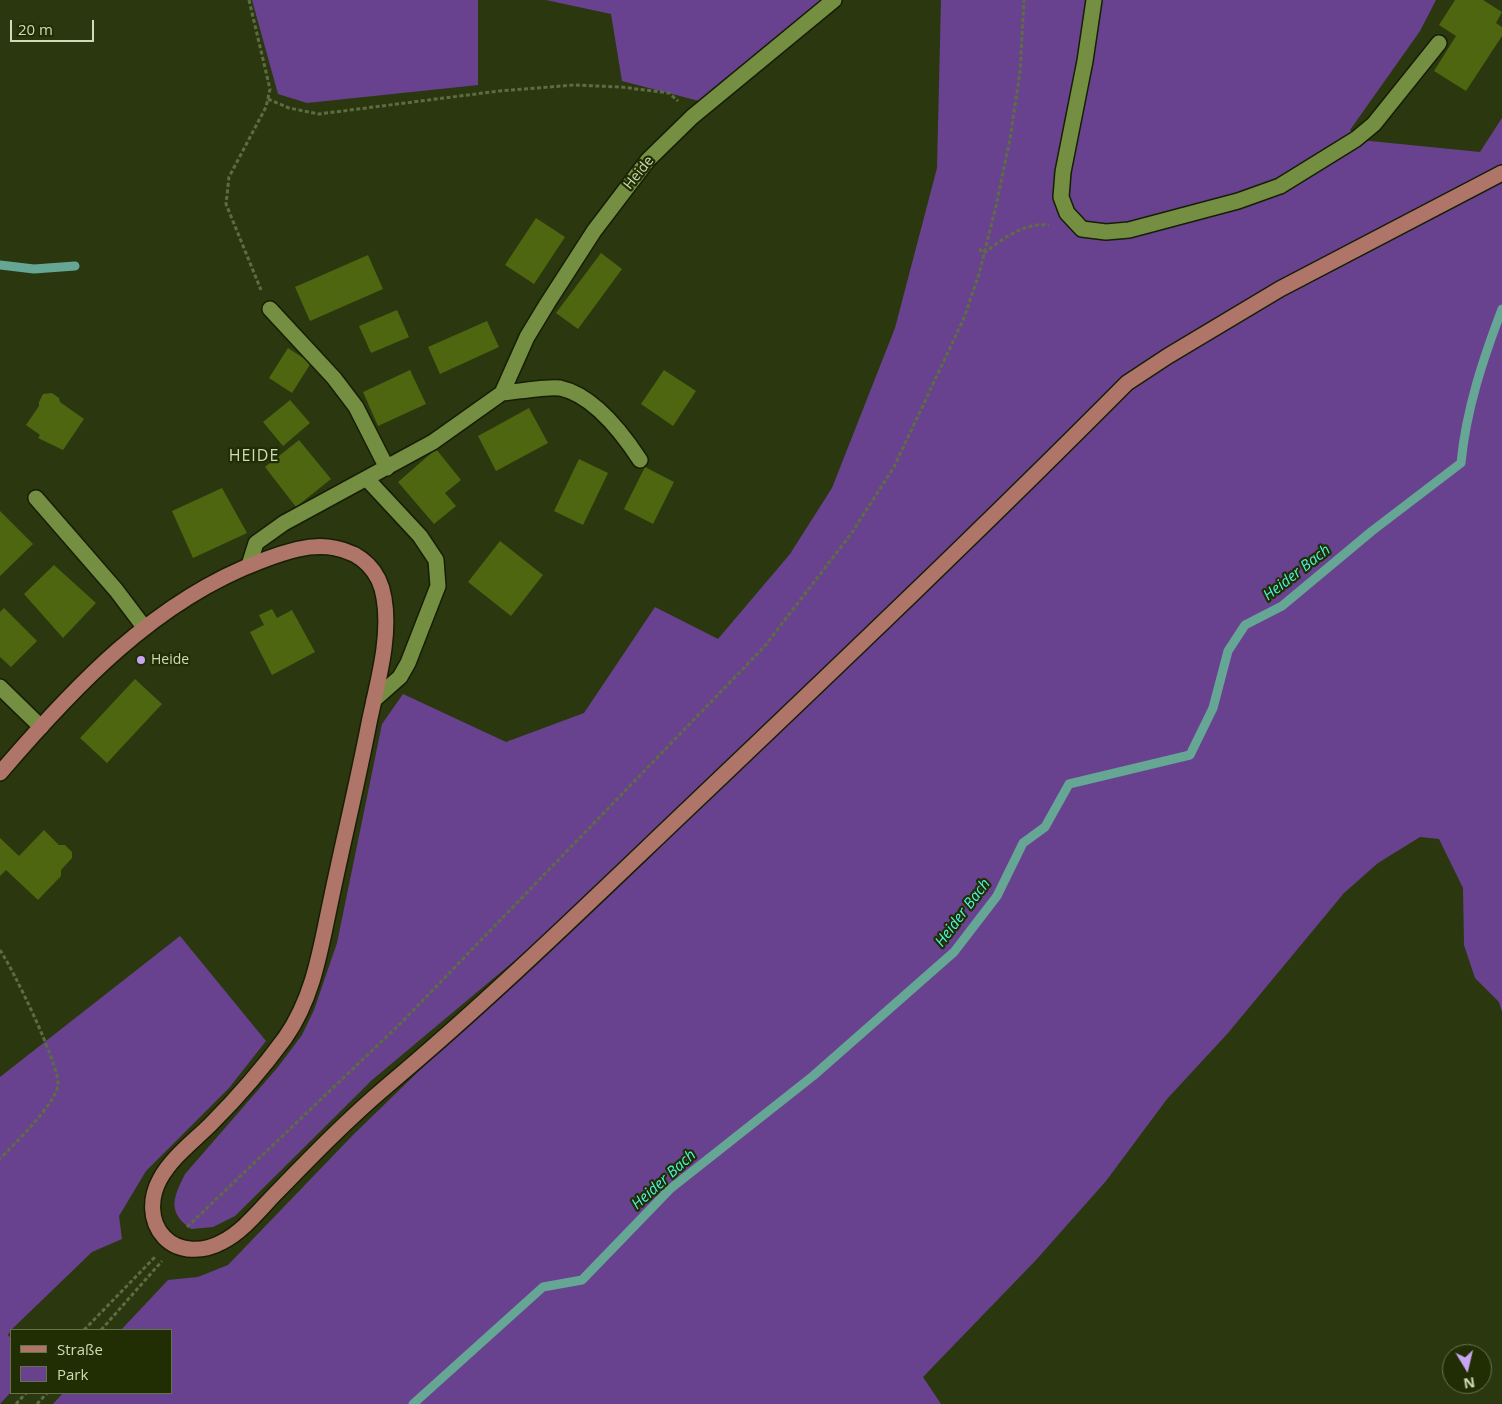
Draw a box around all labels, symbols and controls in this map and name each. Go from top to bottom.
scale bar [12,10,96,42]
text: 20 m [18,19,53,39]
street label: Heide [620,153,658,193]
district label: HEIDE [228,446,280,466]
water label: Heider Bach [1260,541,1334,605]
place label: Heide [151,652,189,668]
marker: Heide [135,654,147,666]
water label: Heider Bach [932,876,994,950]
water label: Heider Bach [628,1146,700,1214]
legend [10,1329,172,1394]
text: Straße [57,1339,103,1359]
north arrow [1442,1344,1492,1394]
text: Park [57,1364,88,1384]
text: N [1462,1373,1476,1394]

